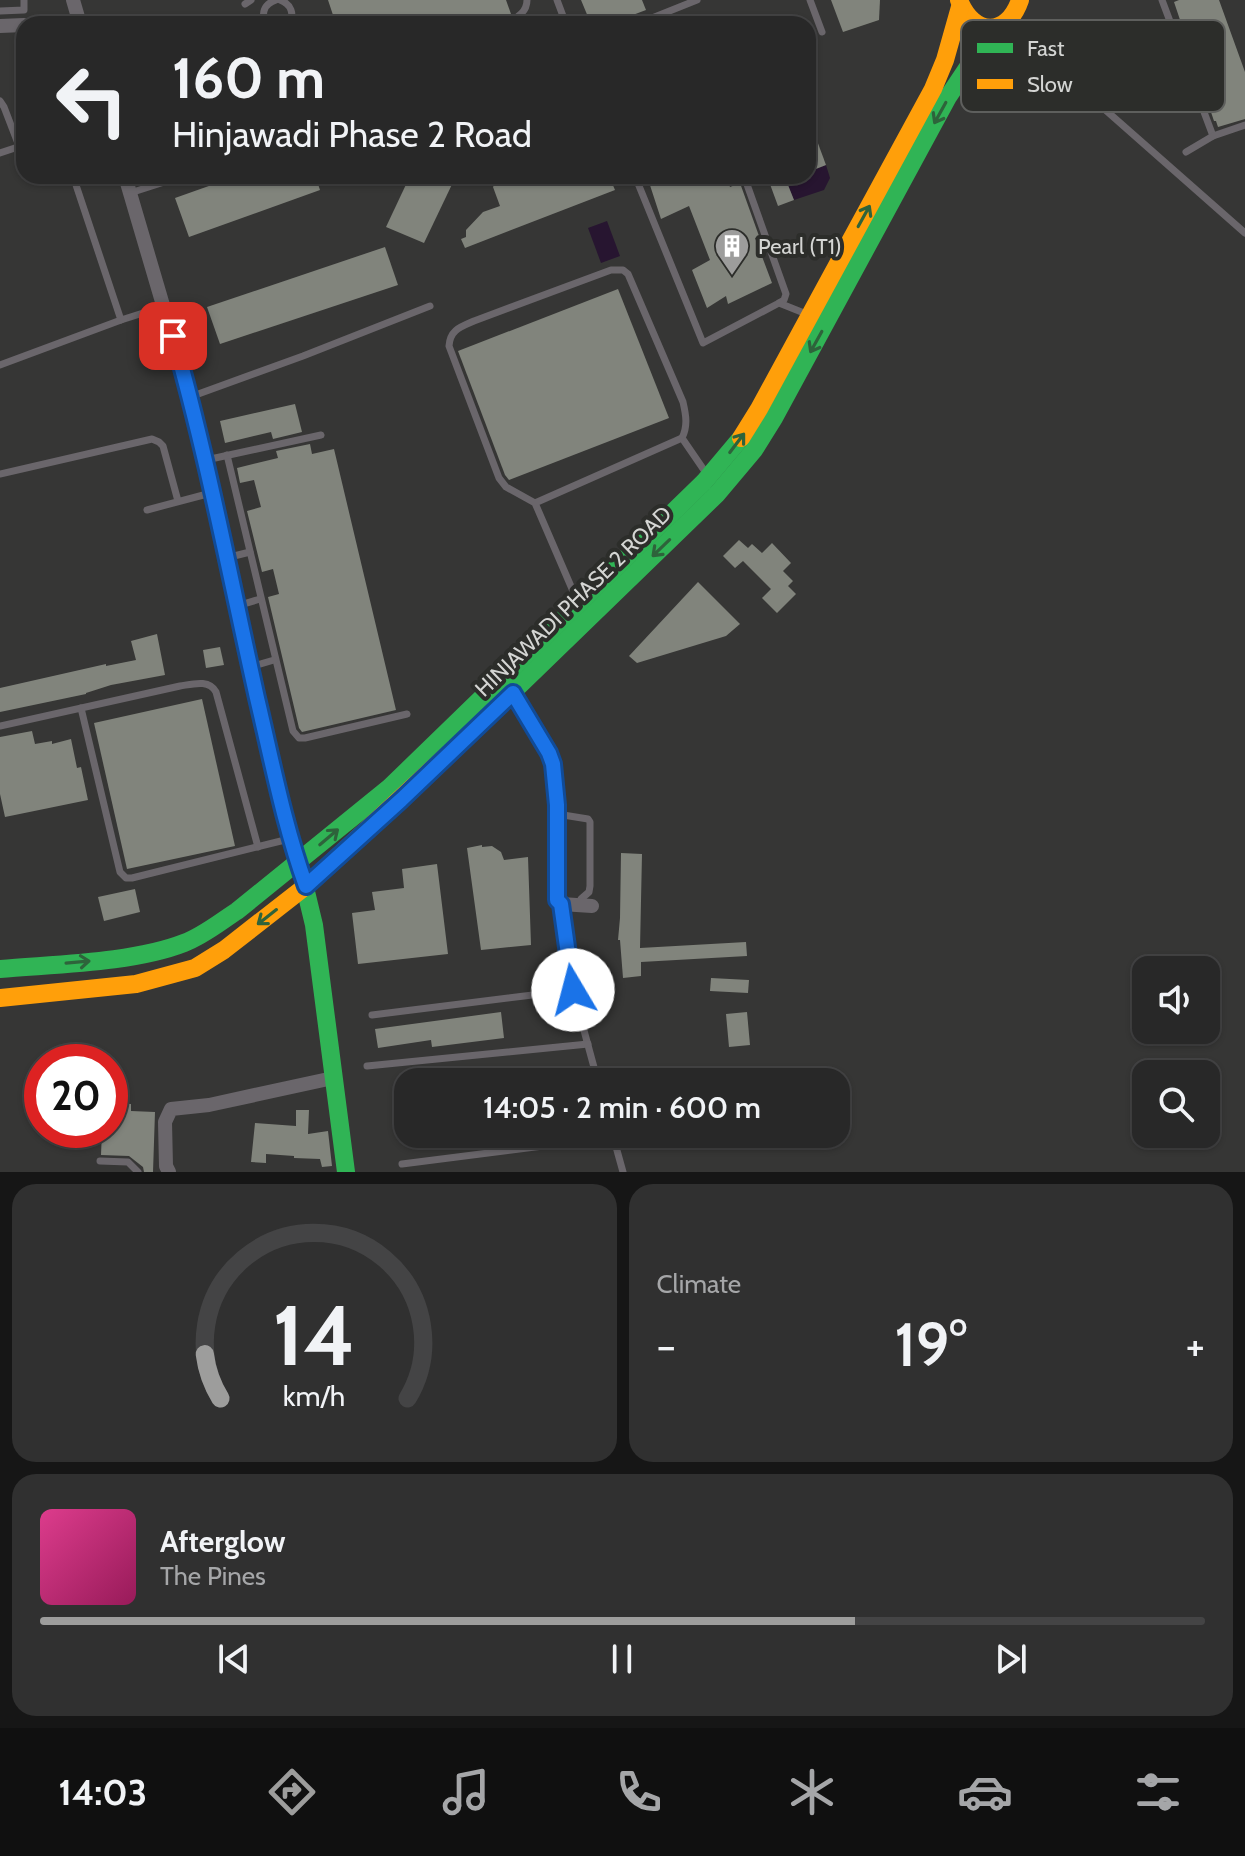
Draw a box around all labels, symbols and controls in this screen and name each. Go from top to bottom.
legend [961,20,1225,112]
text: Fast [1027,35,1065,62]
text: 160 m [172,44,325,112]
icon: left [40,48,144,152]
text: Slow [1027,71,1073,98]
one-way arrow [931,101,947,125]
text: Hinjawadi Phase 2 Road [172,112,532,156]
one-way arrow [857,205,872,229]
building icon: Pearl (T1) [713,227,751,277]
place label: Pearl (T1) [758,233,842,260]
pin [139,302,207,370]
icon: arrive [151,314,195,358]
one-way arrow [807,330,823,353]
one-way arrow [728,433,745,454]
street label: HINJAWADI PHASE 2 ROAD [469,500,677,702]
one-way arrow [651,539,671,558]
one-way arrow [318,828,339,846]
one-way arrow [257,908,278,926]
position arrow [531,948,615,1032]
one-way arrow [64,954,91,969]
map controls [1132,956,1220,1148]
button: sound [1132,956,1220,1044]
speed limit sign: 20 [24,1044,128,1148]
button: search [1132,1060,1220,1148]
text: 14:05 · 2 min · 600 m [483,1089,761,1126]
text: Climate [657,1268,741,1300]
text: 14 [273,1285,355,1386]
text: 19° [895,1308,967,1381]
text: − [657,1319,676,1372]
text: + [1186,1319,1205,1372]
text: km/h [283,1378,346,1413]
text: Afterglow [160,1523,286,1560]
text: The Pines [160,1560,266,1592]
icon: previous [212,1637,256,1681]
icon: pause [600,1637,644,1681]
icon: next [989,1637,1033,1681]
icon: directions [264,1764,320,1820]
icon: music [438,1764,494,1820]
icon: phone [611,1764,667,1820]
icon: climate [784,1764,840,1820]
icon: car [957,1764,1013,1820]
icon: filters [1130,1764,1186,1820]
text: 14:03 [59,1770,147,1814]

